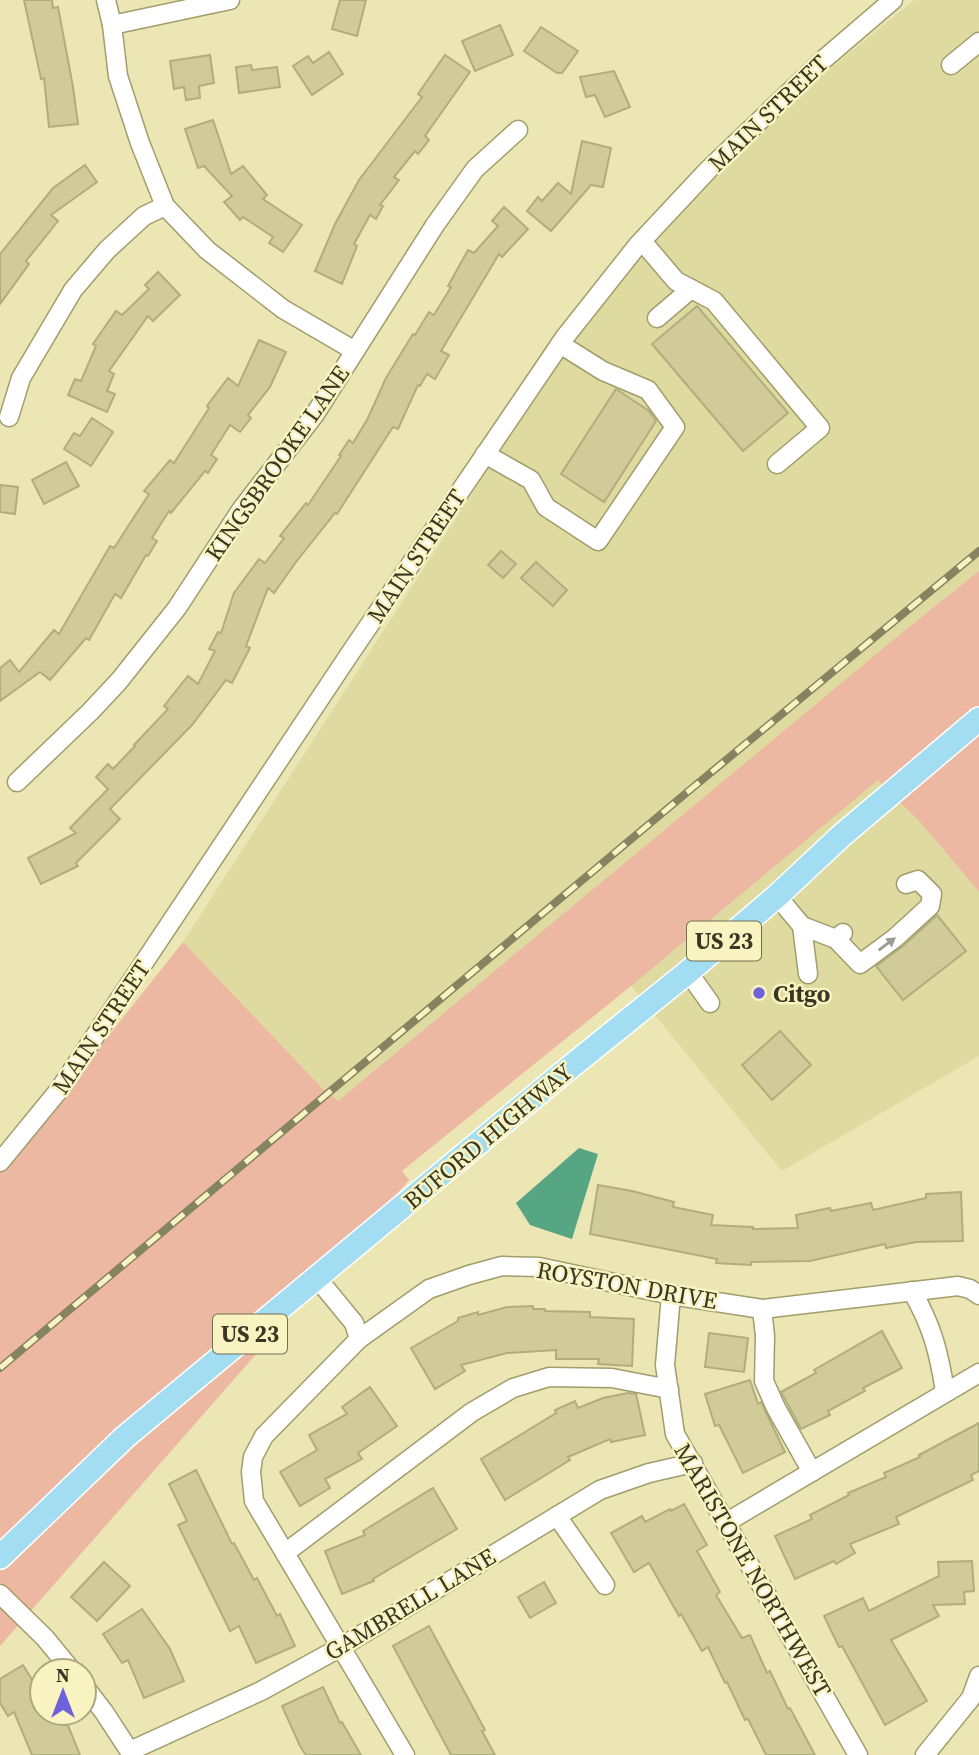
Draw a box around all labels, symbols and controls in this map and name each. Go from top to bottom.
street label: MAIN STREET [701,47,836,179]
street label: KINGSBROOKE LANE [197,359,357,567]
street label: MAIN STREET [359,482,473,630]
road number: US 23 [687,922,761,960]
one-way arrow [878,937,896,951]
street label: MAIN STREET [44,953,158,1101]
place label: Citgo [773,977,830,1010]
marker: Citgo [751,985,767,1001]
street label: BUFORD HIGHWAY [396,1055,580,1217]
street label: ROYSTON DRIVE [534,1253,720,1317]
road number: US 23 [213,1315,287,1354]
street label: MARISTONE NORTHWEST [667,1437,840,1703]
street label: GAMBRELL LANE [318,1540,502,1668]
north arrow [28,1657,98,1727]
text: N [56,1662,70,1688]

